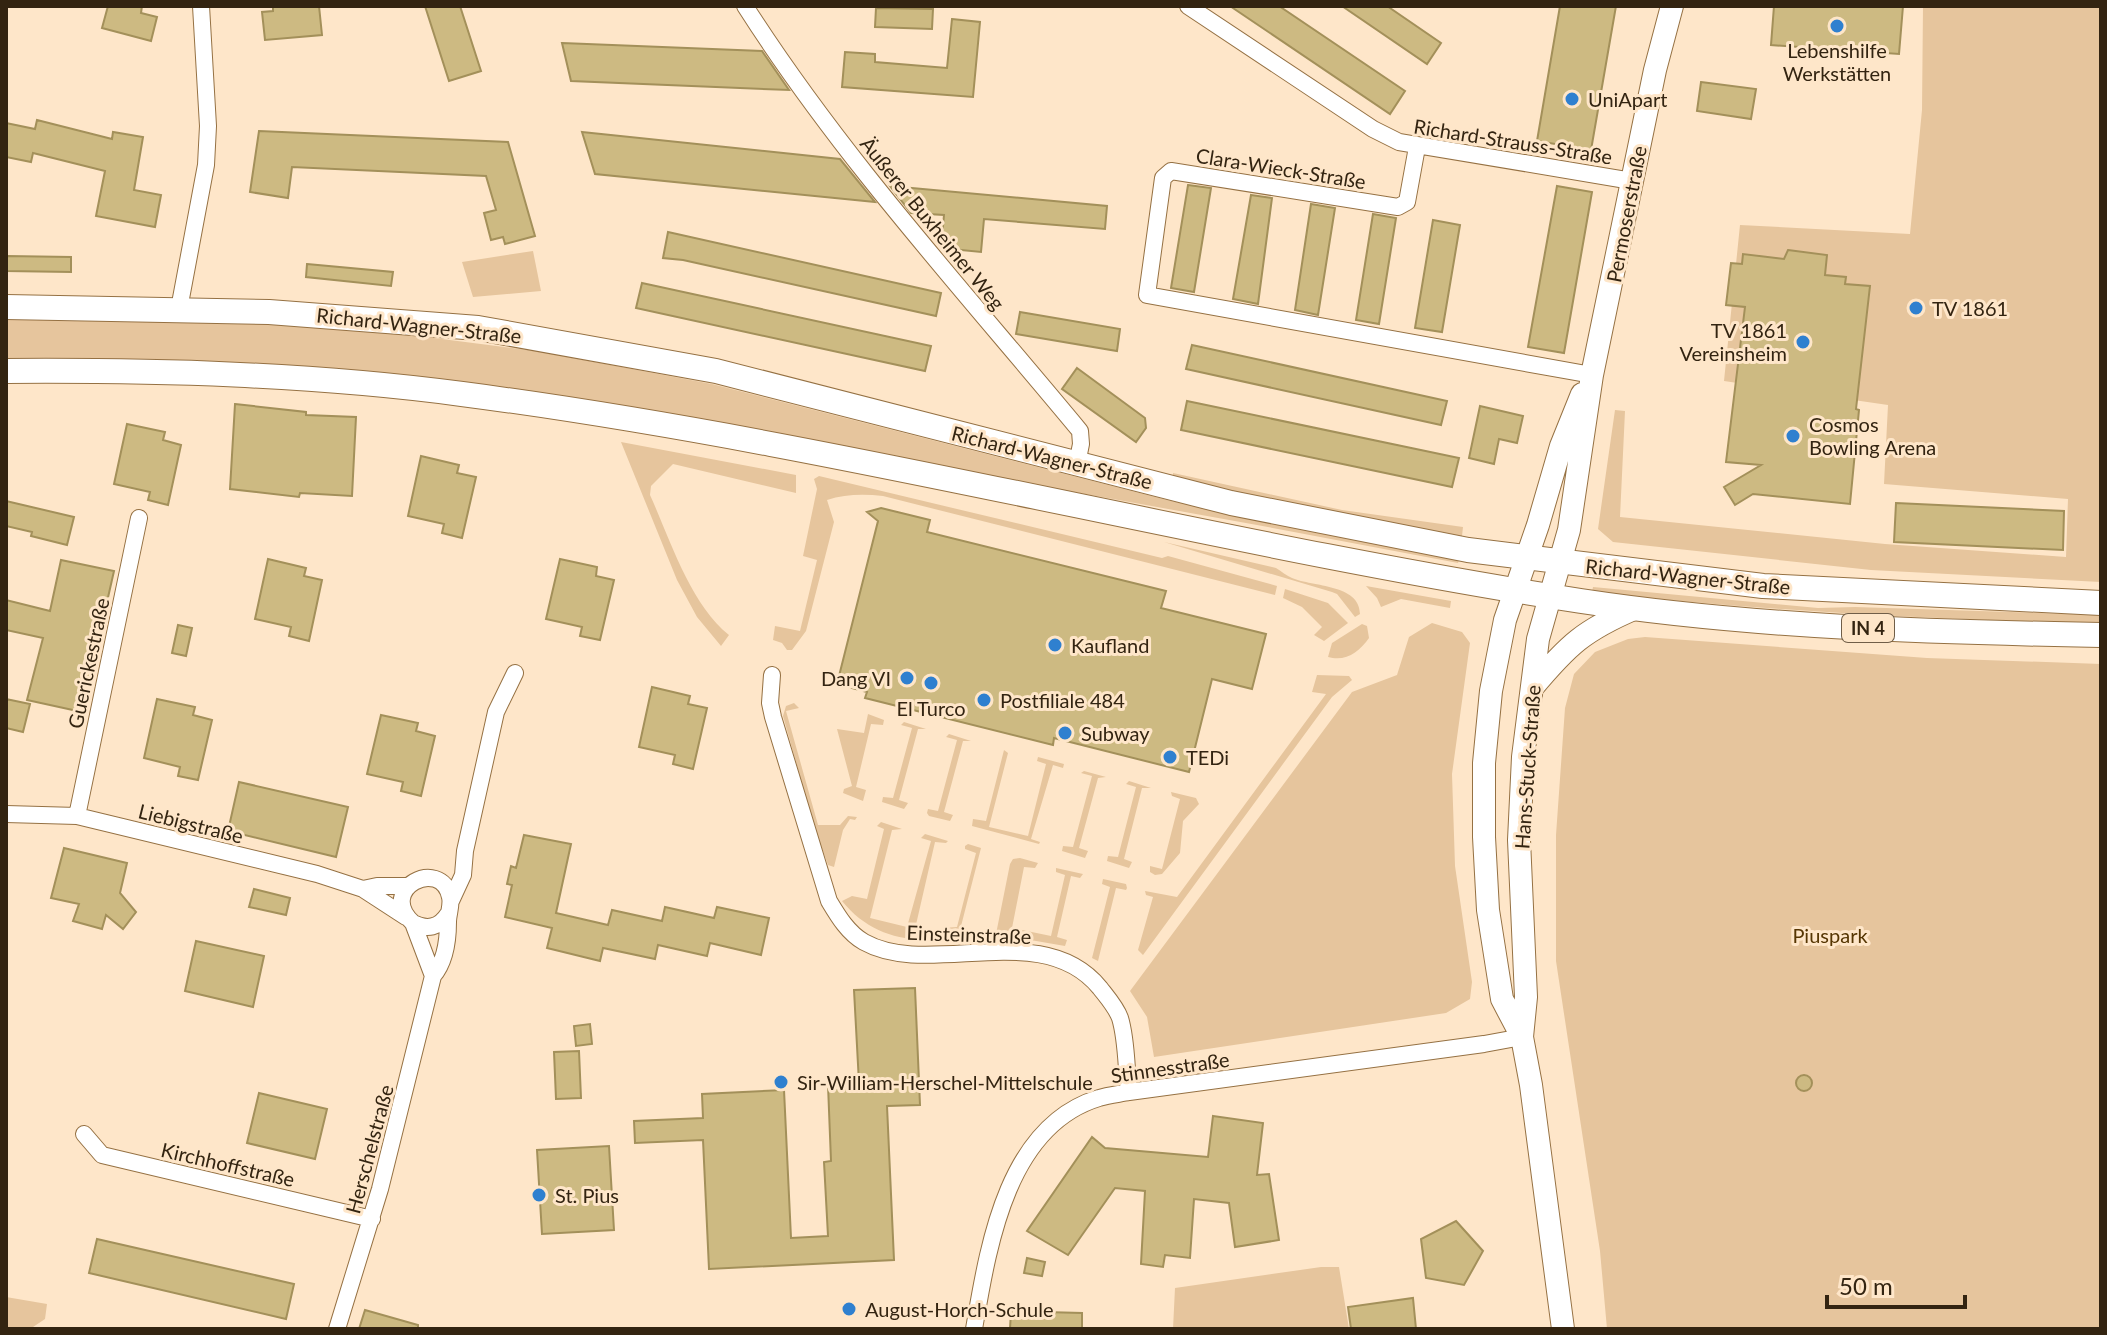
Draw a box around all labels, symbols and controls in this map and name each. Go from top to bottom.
marker: Lebenshilfe Werkstätten [1828,17,1846,35]
place label: Lebenshilfe Werkstätten [1783,38,1891,85]
place label: UniApart [1588,87,1667,111]
marker: UniApart [1563,90,1581,108]
street label: Richard-Strauss-Straße [1412,113,1614,169]
street label: Äußerer Buxheimer Weg [856,132,1010,314]
street label: Clara-Wieck-Straße [1194,143,1368,193]
street label: Permoserstraße [1601,144,1651,284]
place label: TV 1861 [1932,296,2008,320]
marker: TV 1861 [1907,299,1925,317]
street label: Richard-Wagner-Straße [315,302,523,348]
place label: TV 1861 Vereinsheim [1679,318,1787,365]
marker: TV 1861 Vereinsheim [1794,333,1812,351]
place label: Cosmos Bowling Arena [1809,412,1936,459]
street label: Richard-Wagner-Straße [949,420,1155,494]
marker: Cosmos Bowling Arena [1784,427,1802,445]
street label: Richard-Wagner-Straße [1584,553,1792,599]
street label: Guerickestraße [62,595,114,731]
road number: IN 4 [1842,614,1894,642]
place label: Kaufland [1071,633,1149,657]
marker: Kaufland [1046,636,1064,654]
place label: Dang VI [821,666,891,690]
marker: Dang VI [898,669,916,687]
marker: El Turco [922,674,940,692]
street label: Hans-Stuck-Straße [1509,684,1545,850]
place label: Postfiliale 484 [1000,688,1125,712]
marker: Postfiliale 484 [975,691,993,709]
place label: El Turco [896,696,966,720]
place label: Subway [1081,721,1150,745]
marker: Subway [1056,724,1074,742]
place label: TEDi [1186,745,1229,769]
marker: TEDi [1161,748,1179,766]
street label: Liebigstraße [136,798,246,848]
street label: Einsteinstraße [906,920,1032,948]
park label: Piuspark [1792,923,1868,947]
street label: Stinnesstraße [1109,1047,1231,1087]
place label: Sir-William-Herschel-Mittelschule [797,1070,1093,1094]
marker: Sir-William-Herschel-Mittelschule [772,1073,790,1091]
street label: Herschelstraße [340,1082,398,1216]
street label: Kirchhoffstraße [159,1137,297,1191]
place label: St. Pius [555,1183,619,1207]
marker: St. Pius [530,1186,548,1204]
scale bar [1827,1259,1965,1309]
text: 50 m [1839,1271,1893,1300]
place label: August-Horch-Schule [865,1297,1054,1321]
marker: August-Horch-Schule [840,1300,858,1318]

